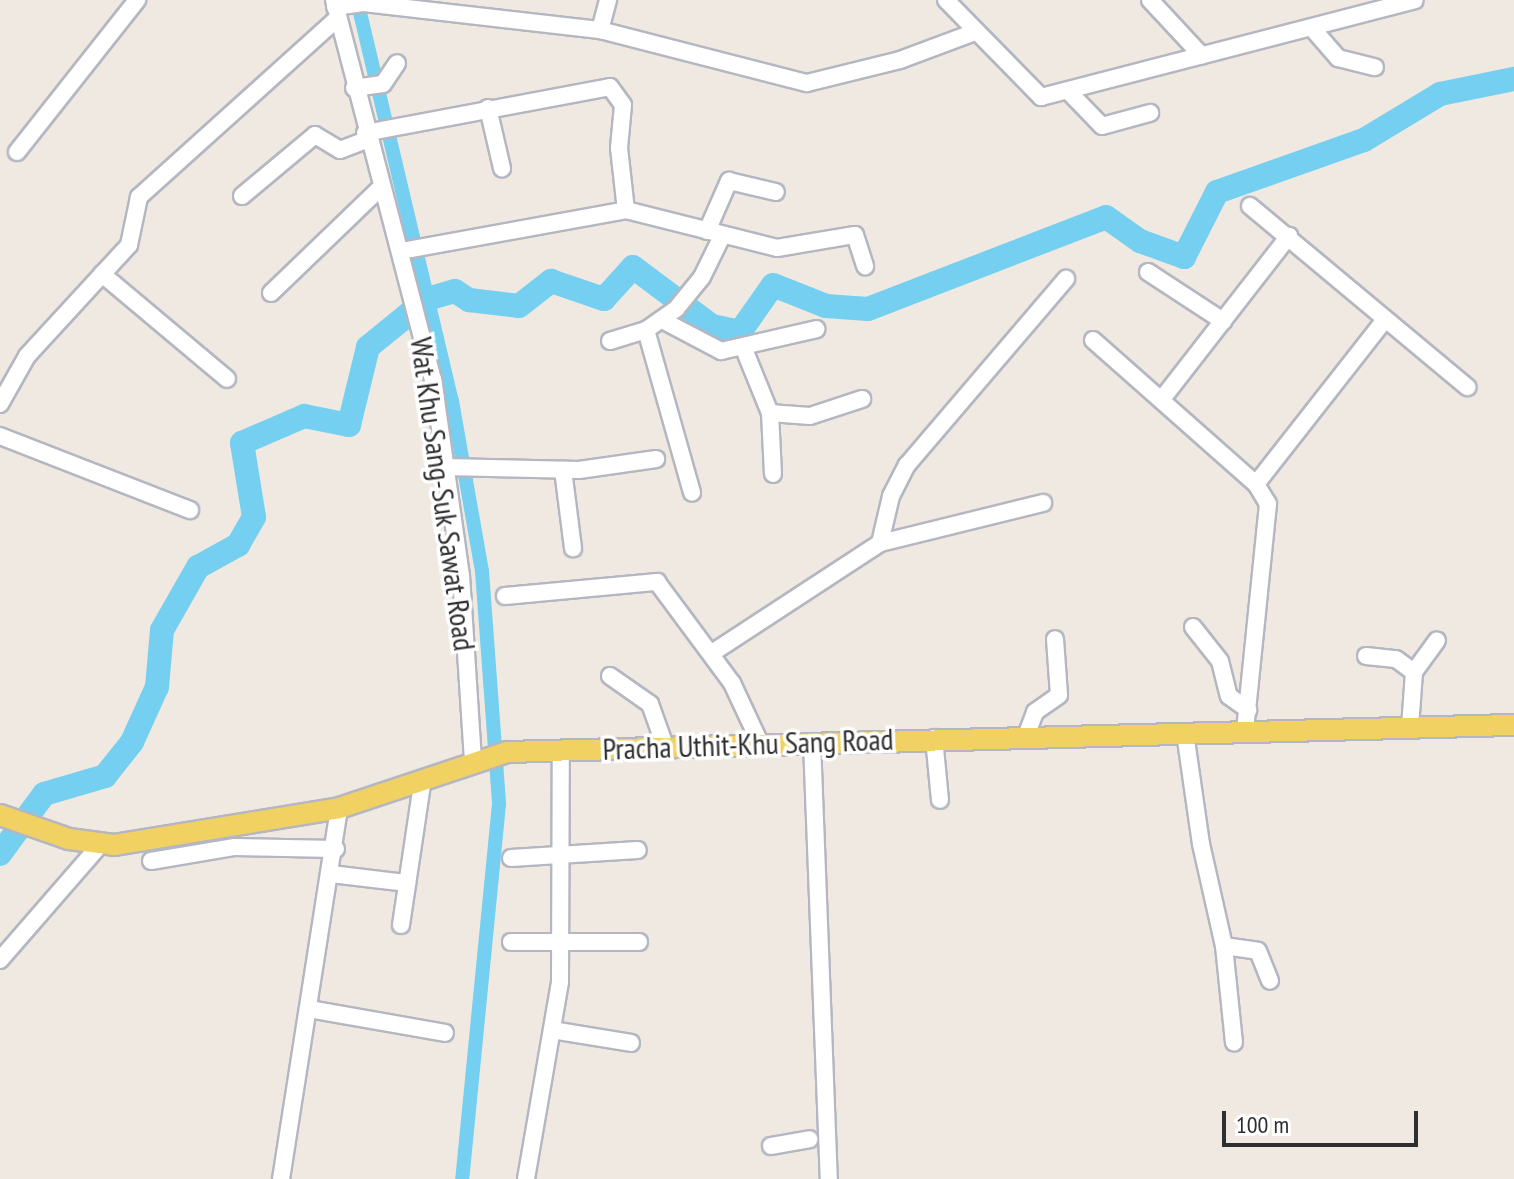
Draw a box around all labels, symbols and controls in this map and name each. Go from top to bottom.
street label: Wat Khu Sang-Suk Sawat Road [403,335,483,653]
street label: Pracha Uthit-Khu Sang Road [602,721,894,767]
scale bar [1226,1095,1422,1145]
text: 100 m [1236,1109,1289,1140]

